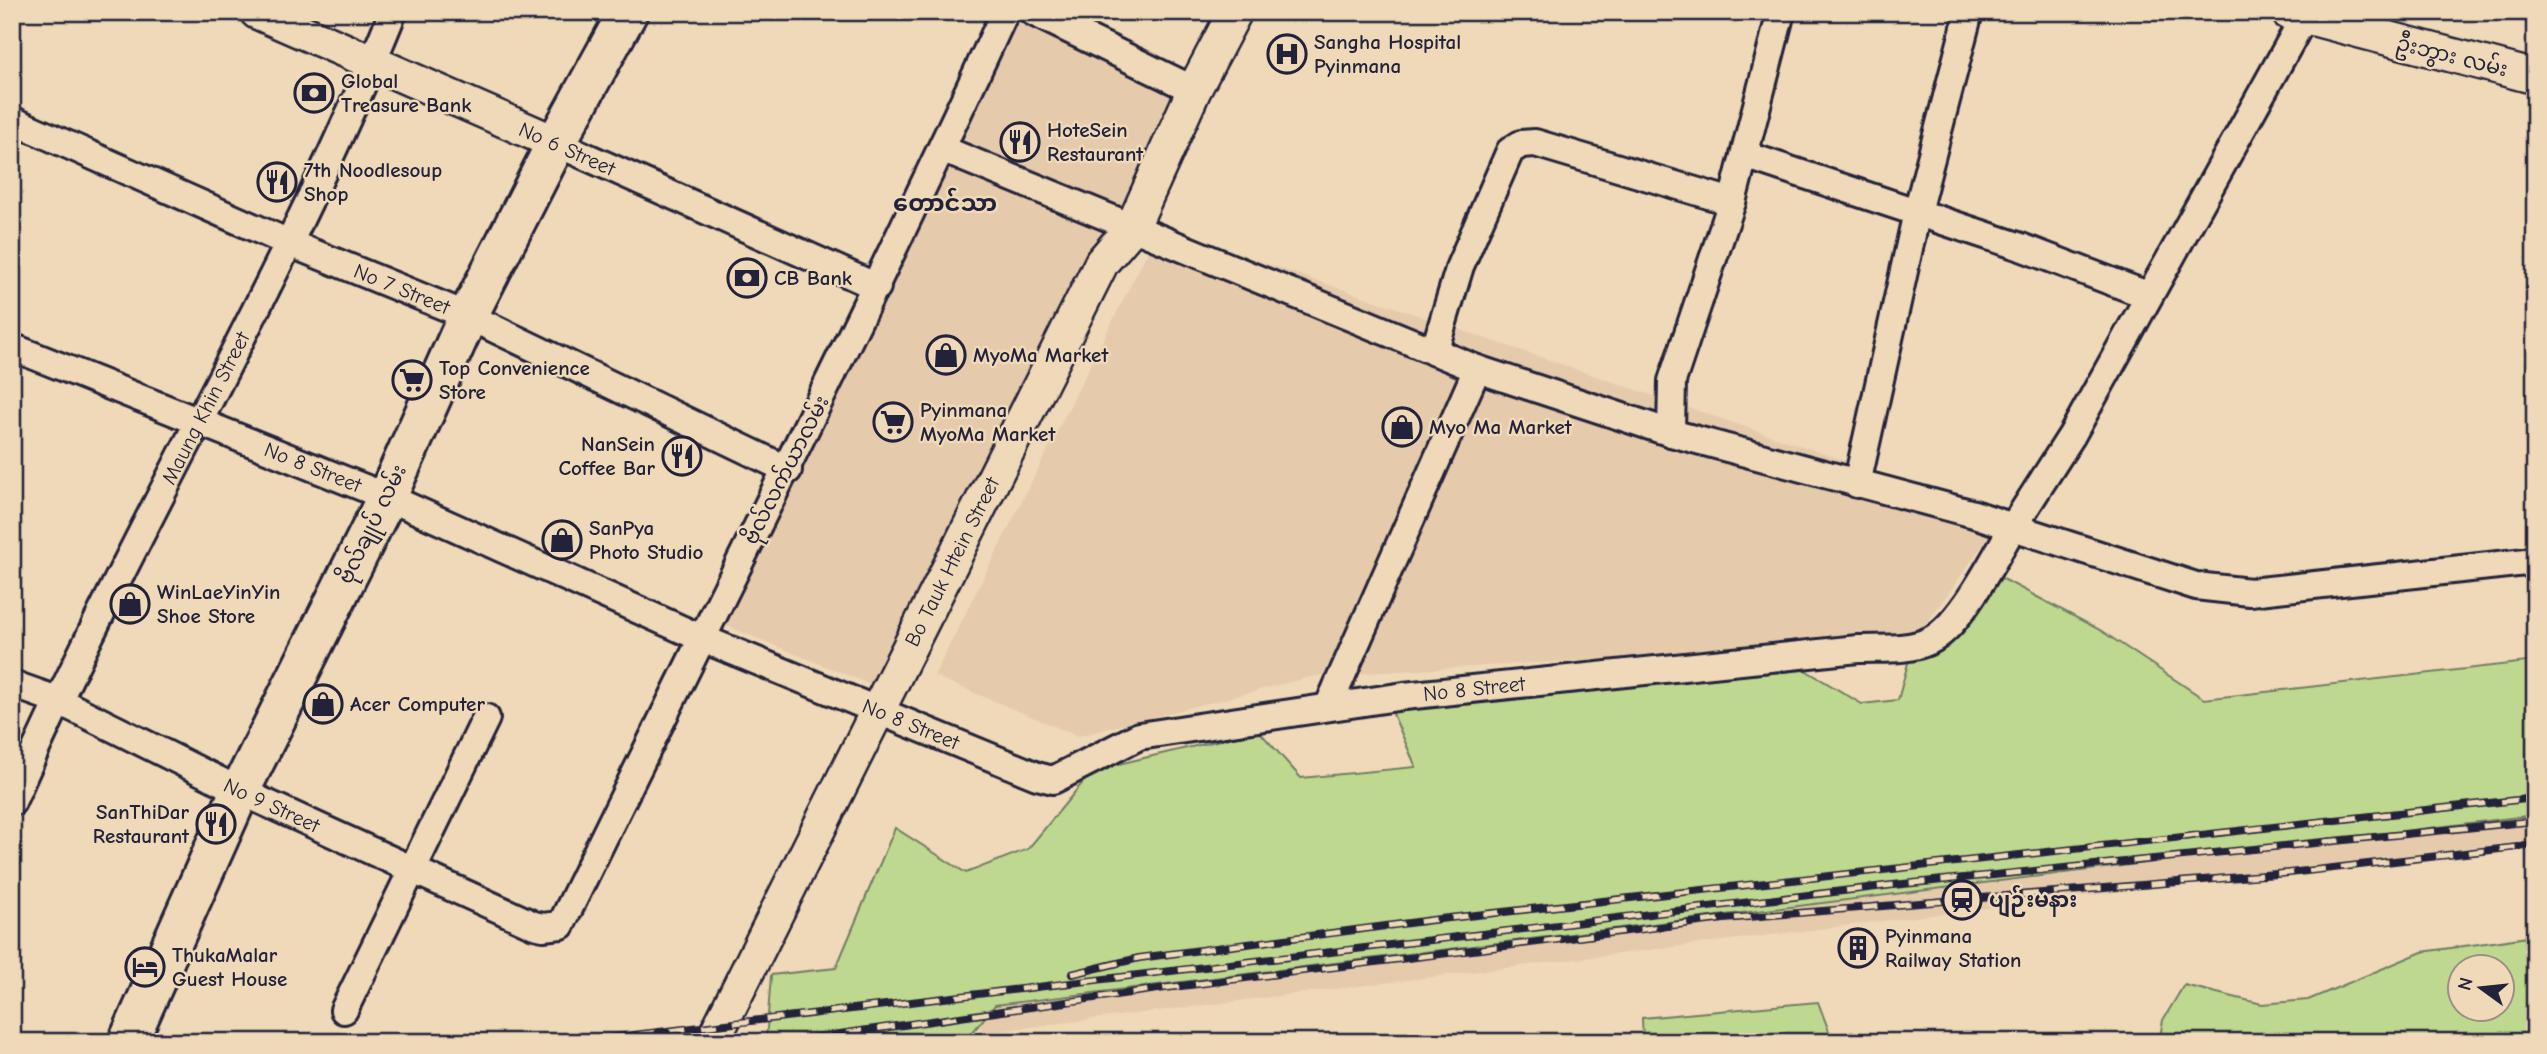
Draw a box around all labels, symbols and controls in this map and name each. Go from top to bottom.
street label: ဦးဘွား လမ်း [2393,27,2511,86]
place label: Sangha Hospital Pyinmana [1314,30,1461,78]
hospital icon: Sangha Hospital Pyinmana [1266,33,1308,75]
place label: Global Treasure Bank [341,69,472,117]
bank icon: Global Treasure Bank [293,72,335,114]
street label: No 6 Street [515,117,620,181]
place label: HoteSein Restaurant [1047,118,1144,166]
restaurant icon: HoteSein Restaurant [999,121,1041,163]
place label: 7th Noodlesoup Shop [304,158,442,206]
restaurant icon: 7th Noodlesoup Shop [256,161,298,203]
district label: တောင်သာ [893,187,997,217]
bank icon: CB Bank [726,257,768,299]
street label: No 7 Street [350,259,454,320]
place label: CB Bank [774,266,853,290]
street label: Maung Khin Street [157,327,255,488]
shop icon: MyoMa Market [925,334,967,376]
place label: MyoMa Market [973,343,1109,367]
place label: Top Convenience Store [439,356,590,404]
supermarket icon: Top Convenience Store [391,359,433,401]
street label: ဗိုလ်လက်ယာလမ်း [735,390,838,551]
place label: Pyinmana MyoMa Market [920,398,1056,446]
supermarket icon: Pyinmana MyoMa Market [872,401,914,443]
shop icon: Myo Ma Market [1381,406,1423,448]
place label: Myo Ma Market [1429,415,1573,439]
place label: NanSein Coffee Bar [559,432,656,480]
restaurant icon: NanSein Coffee Bar [661,435,703,477]
street label: No 8 Street [261,437,366,498]
street label: ဗိုလ်ချုပ် လမ်း [329,459,417,590]
street label: Bo Tauk Htein Street [900,472,1005,650]
place label: SanPya Photo Studio [589,516,703,564]
shop icon: SanPya Photo Studio [541,519,583,561]
place label: WinLaeYinYin Shoe Store [157,580,281,628]
shop icon: WinLaeYinYin Shoe Store [109,583,151,625]
street label: No 8 Street [1422,671,1527,706]
shop icon: Acer Computer [302,683,344,725]
place label: Acer Computer [350,692,485,716]
street label: No 8 Street [859,694,964,755]
street label: No 9 Street [220,773,324,838]
place label: SanThiDar Restaurant [93,800,190,848]
restaurant icon: SanThiDar Restaurant [195,803,237,845]
station icon: ပျဉ်းမနား [1941,879,1983,921]
place label: ပျဉ်းမနား [1989,884,2077,918]
place label: Pyinmana Railway Station [1885,924,2022,972]
building icon: Pyinmana Railway Station [1837,927,1879,969]
place label: ThukaMalar Guest House [172,943,287,991]
hotel icon: ThukaMalar Guest House [124,946,166,988]
north arrow [2446,953,2516,1023]
text: N [2453,975,2478,993]

